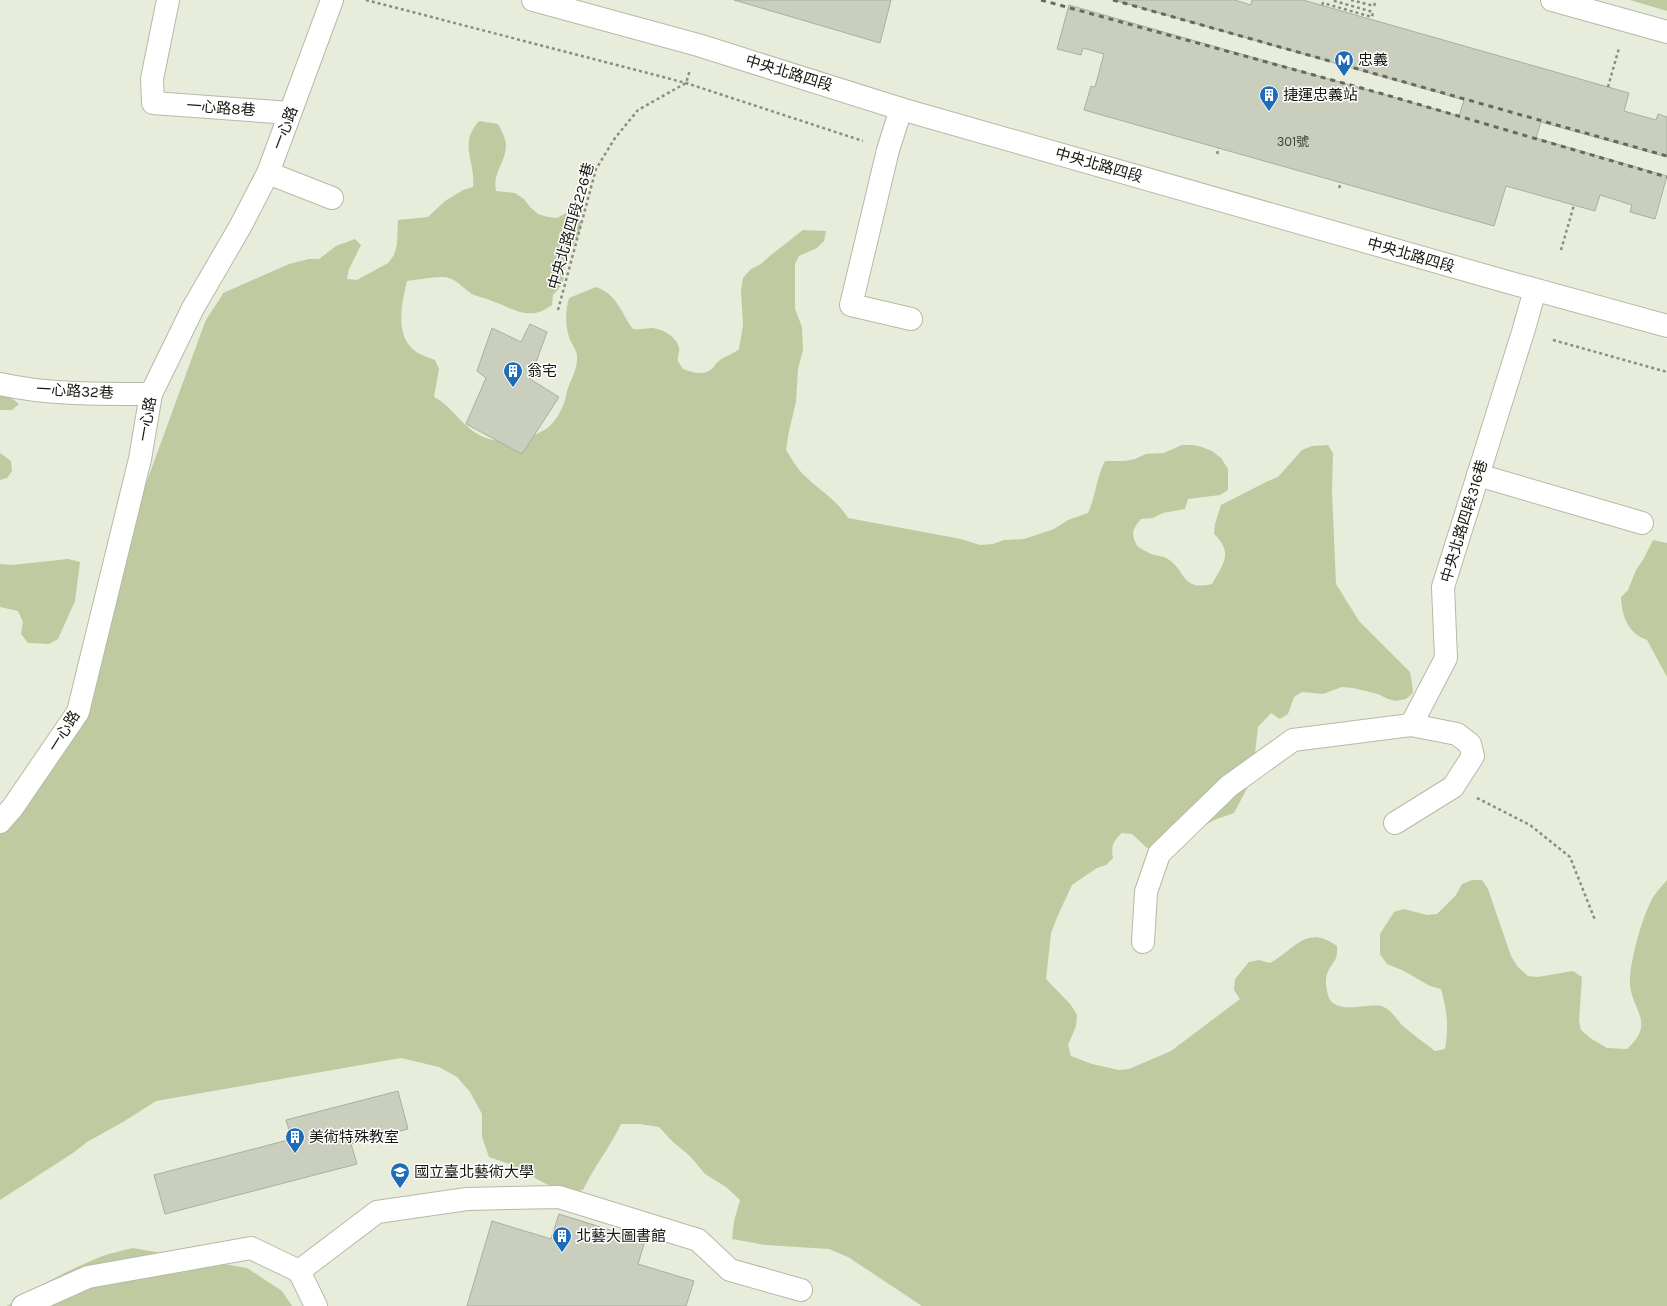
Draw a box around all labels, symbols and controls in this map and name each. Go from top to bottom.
metro station icon: 忠義 [1333,49,1355,77]
street label: 中央北路四段 [743,51,835,95]
place label: 忠義 [1358,51,1388,69]
building icon: 捷運忠義站 [1258,84,1280,112]
place label: 捷運忠義站 [1283,86,1358,104]
street label: 一心路8巷 [186,97,256,119]
street label: 一心路 [269,104,301,152]
house number: 301號 [1277,134,1309,149]
street label: 中央北路四段 [1053,144,1145,186]
street label: 中央北路四段226巷 [544,161,598,291]
street label: 中央北路四段 [1365,234,1457,276]
building icon: 翁宅 [502,360,524,388]
place label: 翁宅 [527,362,557,380]
street label: 一心路32巷 [36,380,114,402]
street label: 一心路 [134,395,160,443]
street label: 中央北路四段316巷 [1437,457,1491,585]
street label: 一心路 [44,707,84,755]
building icon: 美術特殊教室 [284,1126,306,1154]
place label: 美術特殊教室 [309,1128,399,1146]
school or university icon: 國立臺北藝術大學 [389,1161,411,1189]
place label: 國立臺北藝術大學 [414,1163,534,1181]
building icon: 北藝大圖書館 [551,1225,573,1253]
place label: 北藝大圖書館 [576,1227,666,1245]

